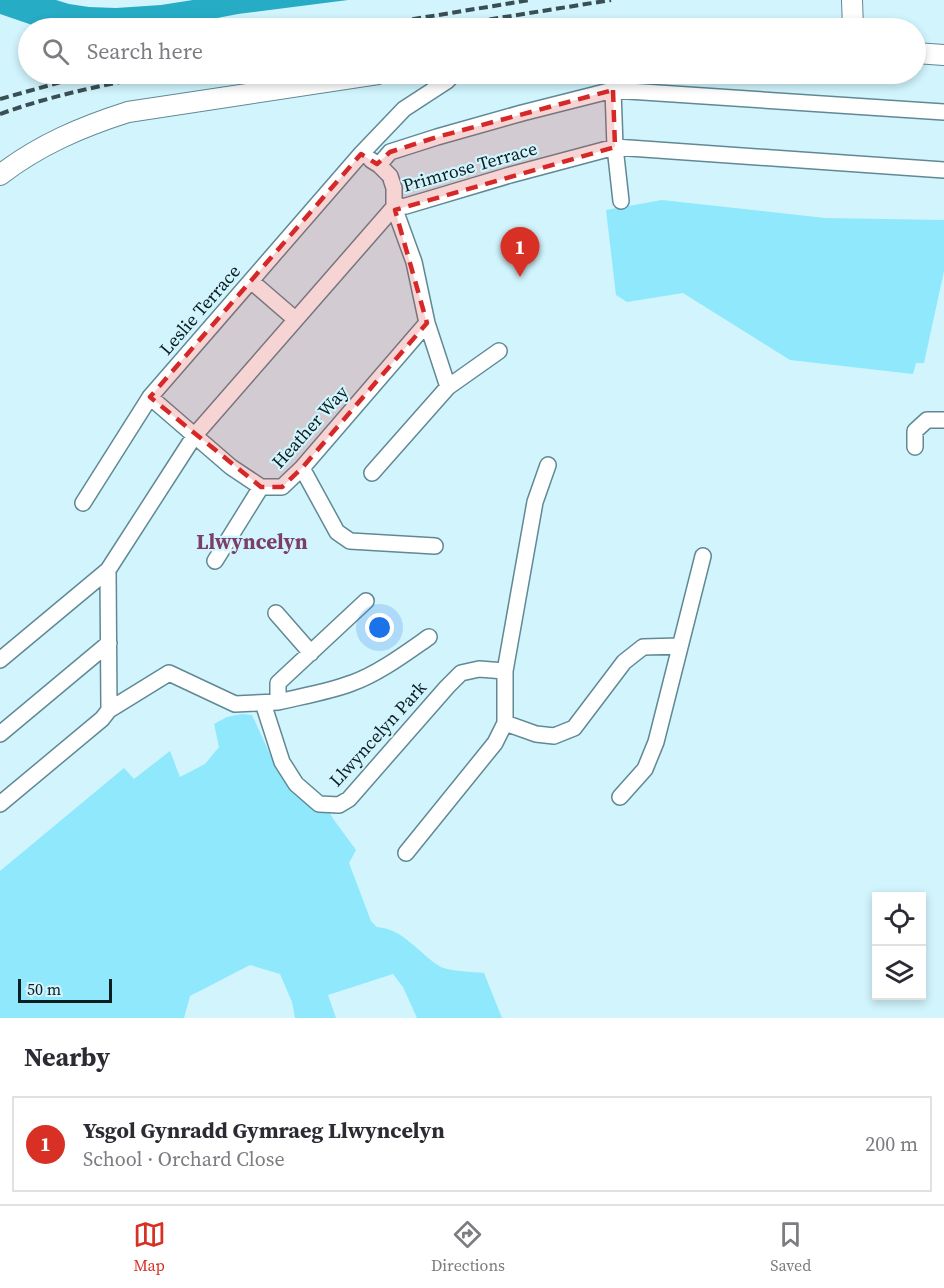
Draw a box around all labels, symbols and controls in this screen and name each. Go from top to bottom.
search box [18,18,926,84]
icon: search [39,35,72,68]
text: Search here [87,36,203,66]
street label: Primrose Terrace [400,135,540,198]
pin: 1 [500,228,540,277]
street label: Leslie Terrace [153,259,246,360]
street label: Heather Way [266,379,354,473]
district label: Llwyncelyn [196,527,308,556]
your location [365,613,394,642]
street label: Llwyncelyn Park [323,675,432,792]
map controls [872,892,926,1000]
button: locate [872,892,926,946]
button: layers [872,946,926,1000]
scale bar [18,976,112,1004]
text: 50 m [27,978,61,1000]
text: Nearby [24,1039,110,1075]
text: Ysgol Gynradd Gymraeg Llwyncelyn [83,1115,445,1145]
text: 1 [40,1130,51,1158]
text: 200 m [865,1130,918,1158]
text: School · Orchard Close [83,1145,285,1173]
tab: Map [133,1218,166,1276]
tab: Directions [431,1218,505,1276]
tab: Saved [770,1218,811,1276]

